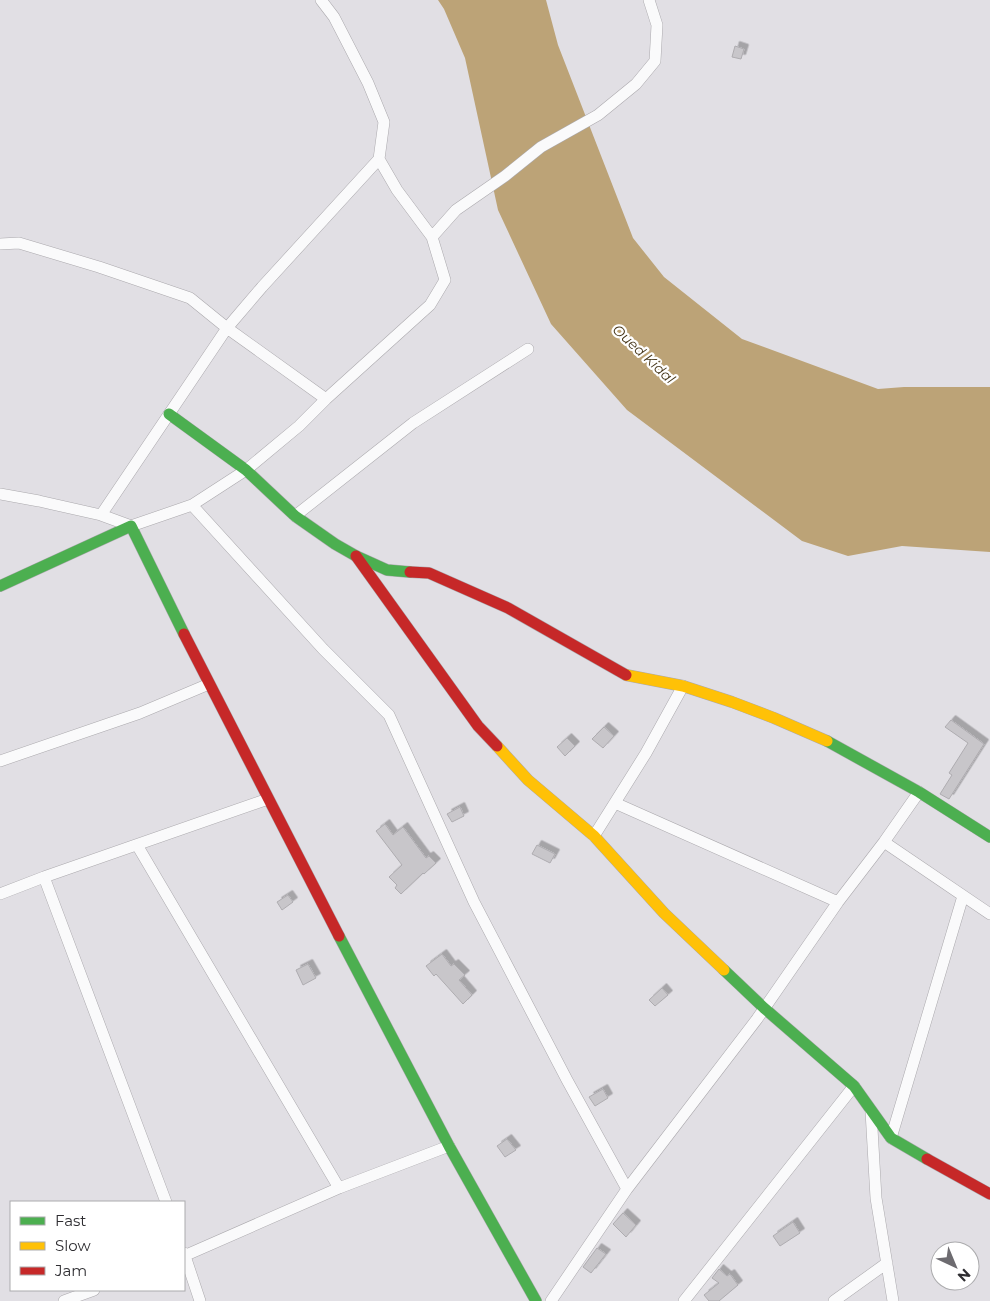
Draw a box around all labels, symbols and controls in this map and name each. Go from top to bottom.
water label: Oued Kidal [609,320,679,388]
legend [10,1201,185,1291]
text: Fast [55,1211,86,1230]
text: Slow [55,1236,91,1255]
north arrow [930,1241,980,1291]
text: Jam [54,1261,87,1280]
text: N [954,1265,974,1286]

